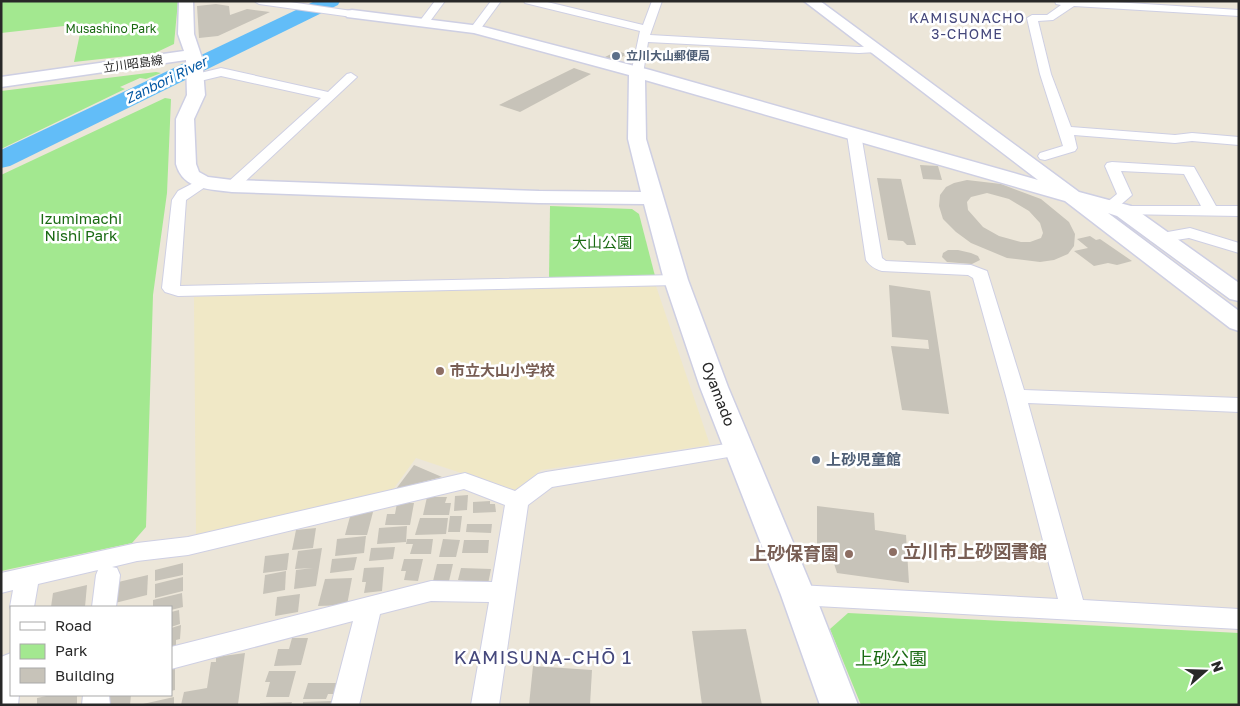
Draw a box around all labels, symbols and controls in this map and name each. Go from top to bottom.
district label: KAMISUNACHO 3-CHOME [909,9,1025,42]
park label: Musashino Park [65,21,157,36]
place label: 立川大山郵便局 [626,48,710,63]
marker: 立川大山郵便局 [610,50,622,62]
water label: Zanbori River [122,51,212,107]
street label: 立川昭島線 [102,52,164,75]
park label: Izumimachi Nishi Park [40,209,122,244]
park label: 大山公園 [572,233,632,251]
street label: Oyamado [698,359,739,428]
place label: 市立大山小学校 [450,361,555,379]
marker: 市立大山小学校 [434,365,446,377]
place label: 上砂児童館 [826,450,901,468]
marker: 上砂児童館 [810,454,822,466]
place label: 立川市上砂図書館 [903,540,1047,562]
place label: 上砂保育園 [749,542,839,564]
marker: 立川市上砂図書館 [887,546,899,558]
marker: 上砂保育園 [843,548,855,560]
legend [10,606,172,696]
text: Road [55,616,92,634]
text: Park [55,641,88,659]
district label: KAMISUNA-CHŌ 1 [454,645,632,668]
north arrow [1180,646,1230,696]
park label: 上砂公園 [855,647,927,669]
text: N [1208,658,1227,674]
text: Building [55,666,115,684]

